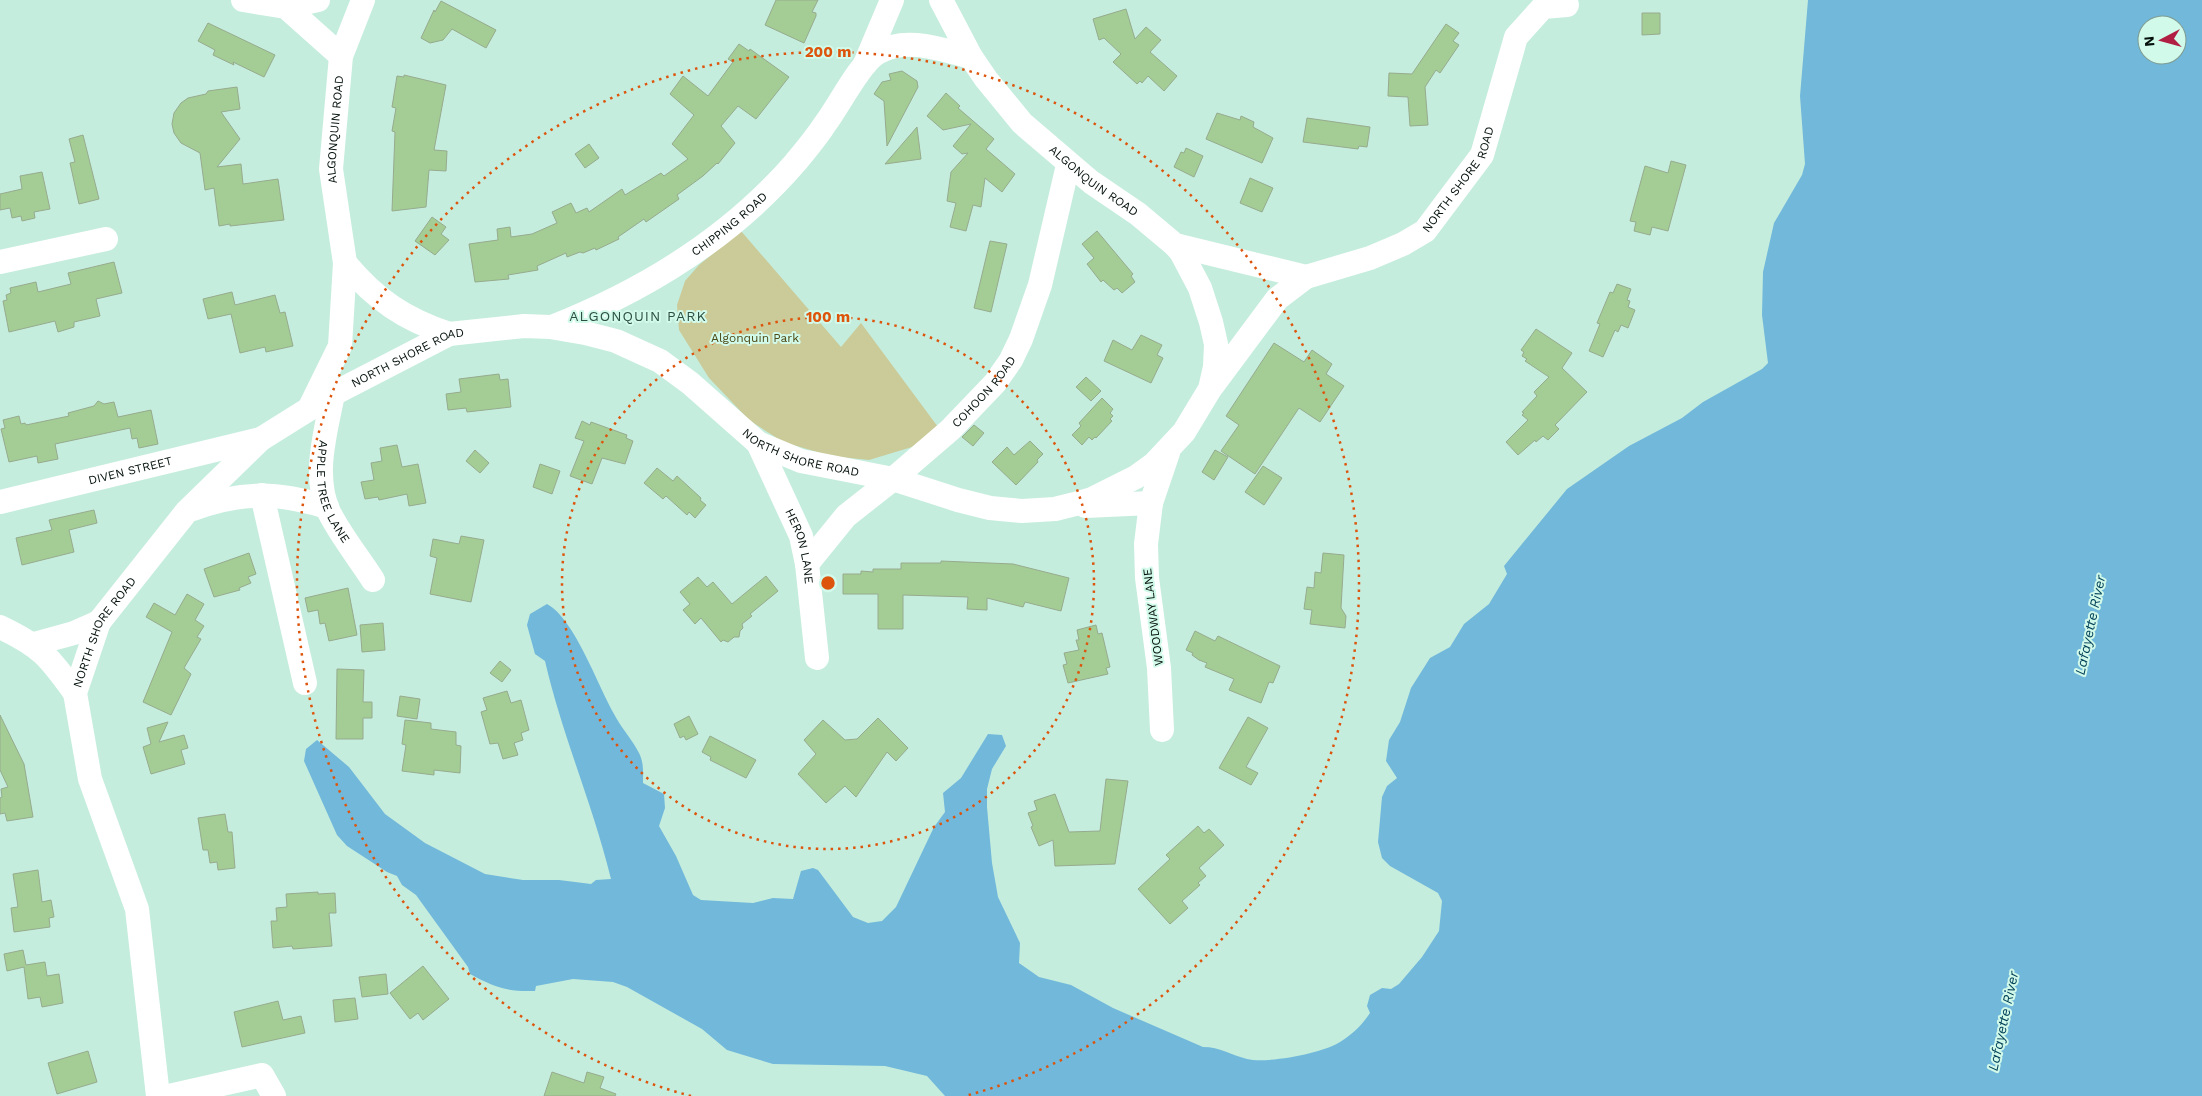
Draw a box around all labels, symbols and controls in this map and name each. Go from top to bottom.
north arrow [2137,15,2187,65]
text: N [2141,35,2158,47]
text: 200 m [805,43,851,61]
street label: ALGONQUIN ROAD [324,75,346,185]
street label: NORTH SHORE ROAD [1419,125,1497,235]
street label: ALGONQUIN ROAD [1046,142,1141,219]
street label: CHIPPING ROAD [689,189,770,259]
district label: ALGONQUIN PARK [569,308,707,324]
text: 100 m [806,308,850,326]
street label: NORTH SHORE ROAD [349,325,465,390]
park label: Algonquin Park [711,331,799,345]
street label: COHOON ROAD [949,353,1019,430]
street label: NORTH SHORE ROAD [740,426,860,479]
street label: APPLE TREE LANE [314,439,353,546]
street label: DIVEN STREET [87,454,174,487]
street label: HERON LANE [782,506,816,585]
street label: WOODWAY LANE [1140,567,1166,667]
water label: Lafayette River [2072,573,2109,676]
street label: NORTH SHORE ROAD [70,574,139,689]
centre of rings [819,574,837,592]
water label: Lafayette River [1985,969,2022,1072]

